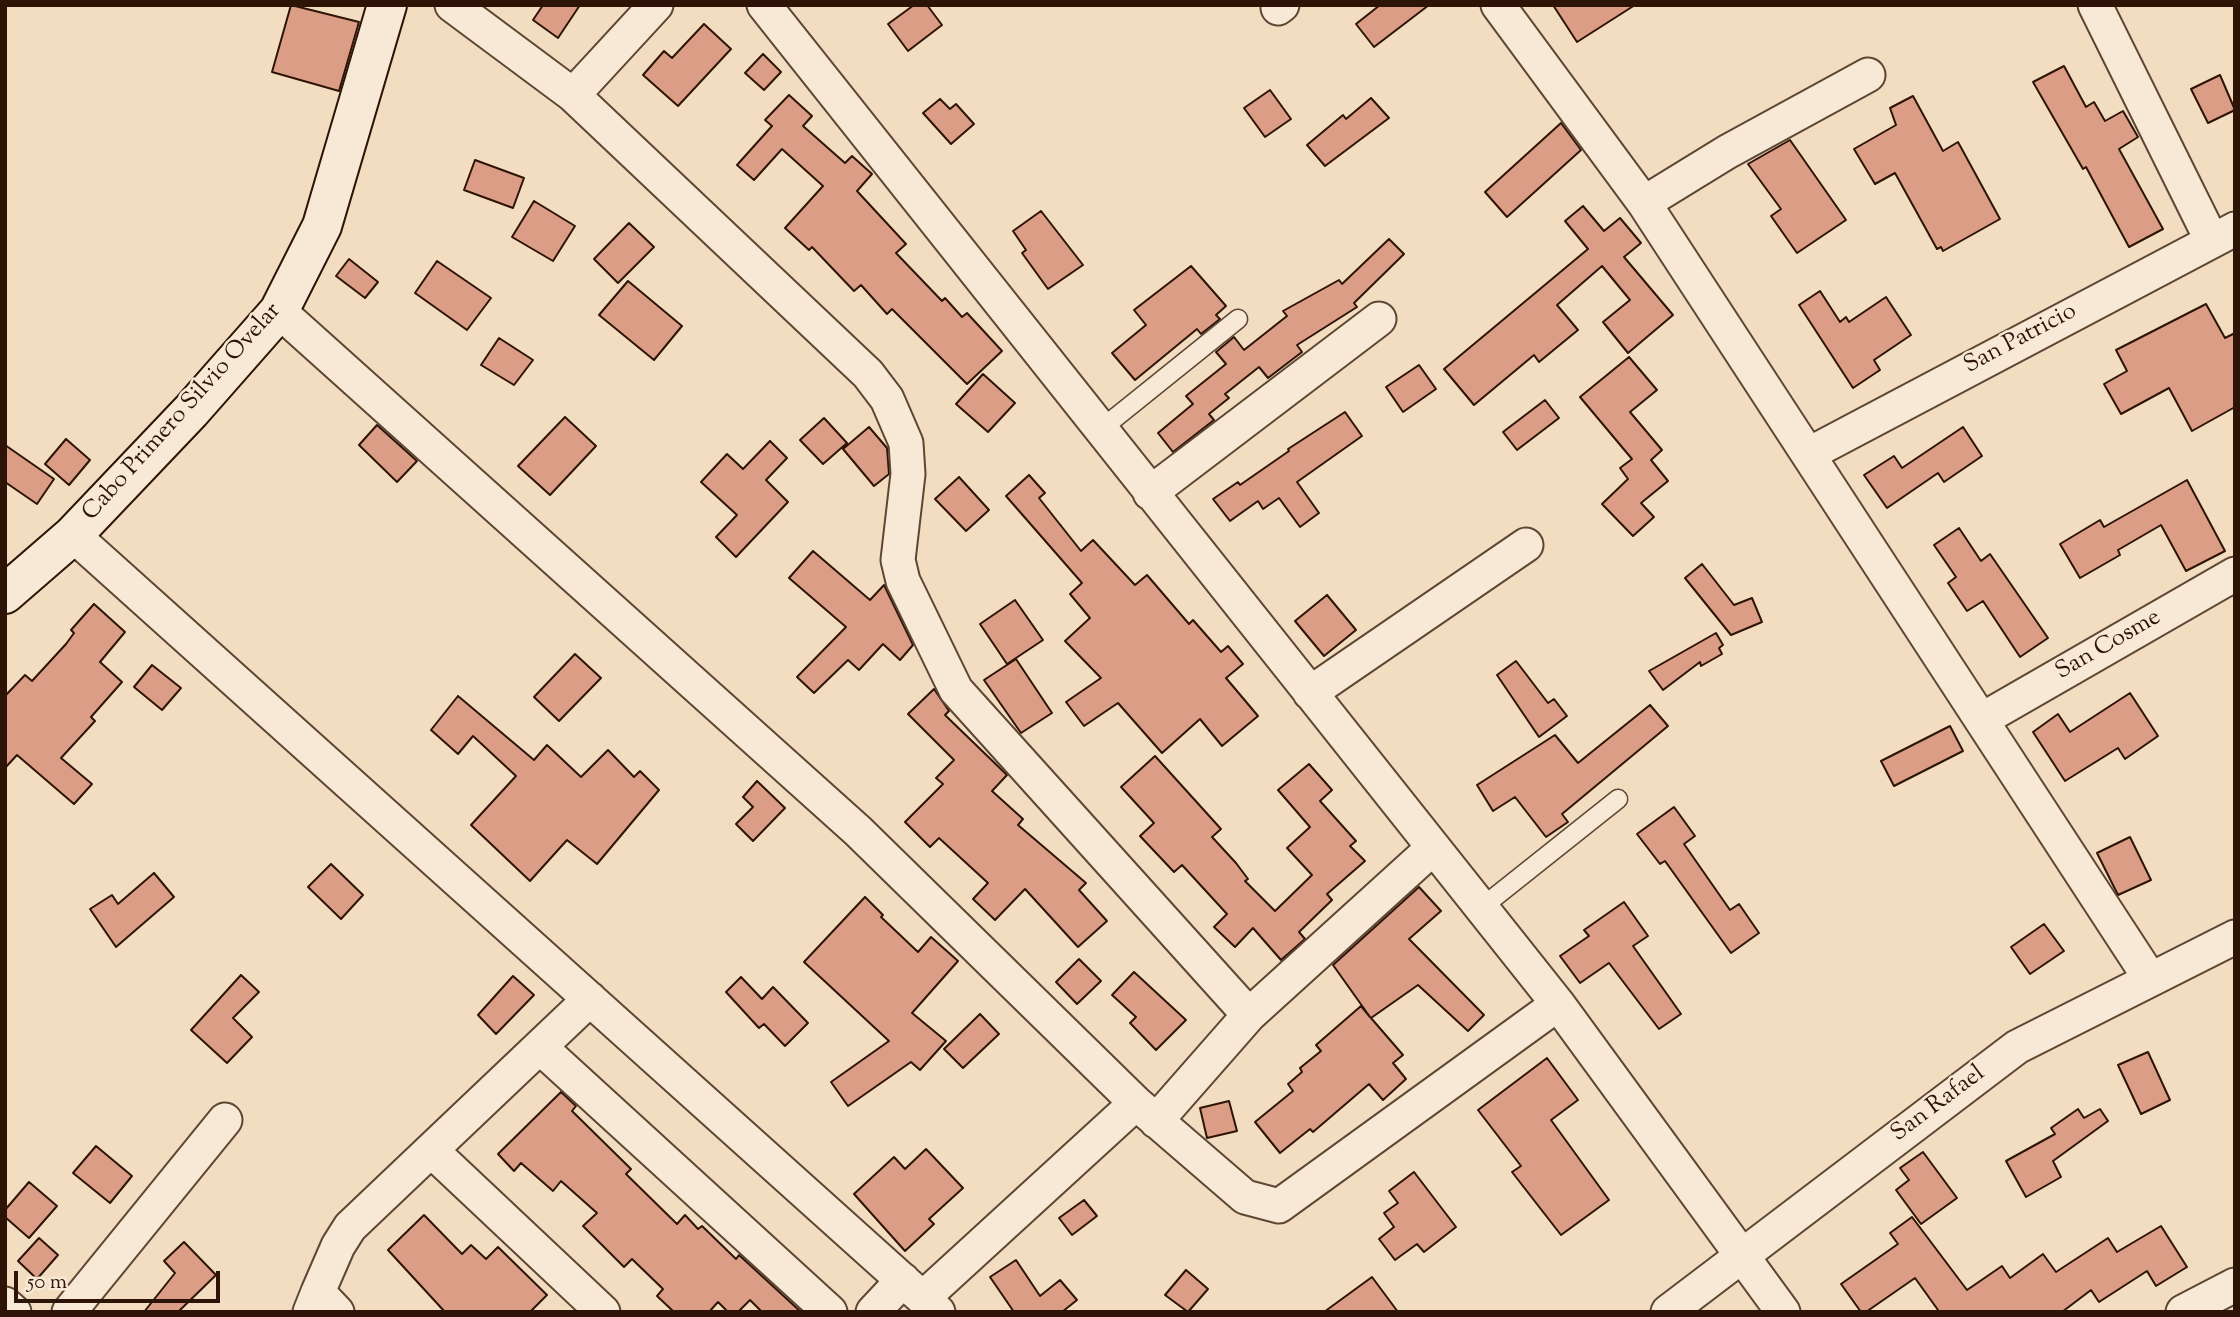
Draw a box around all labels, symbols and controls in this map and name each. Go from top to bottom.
street label: Cabo Primero Silvio Ovelar [78,298,288,528]
street label: San Patricio [1960,298,2082,382]
street label: San Cosme [2051,604,2167,688]
street label: San Rafael [1887,1060,1991,1150]
scale bar [18,1258,224,1302]
text: 50 m [27,1268,67,1298]

